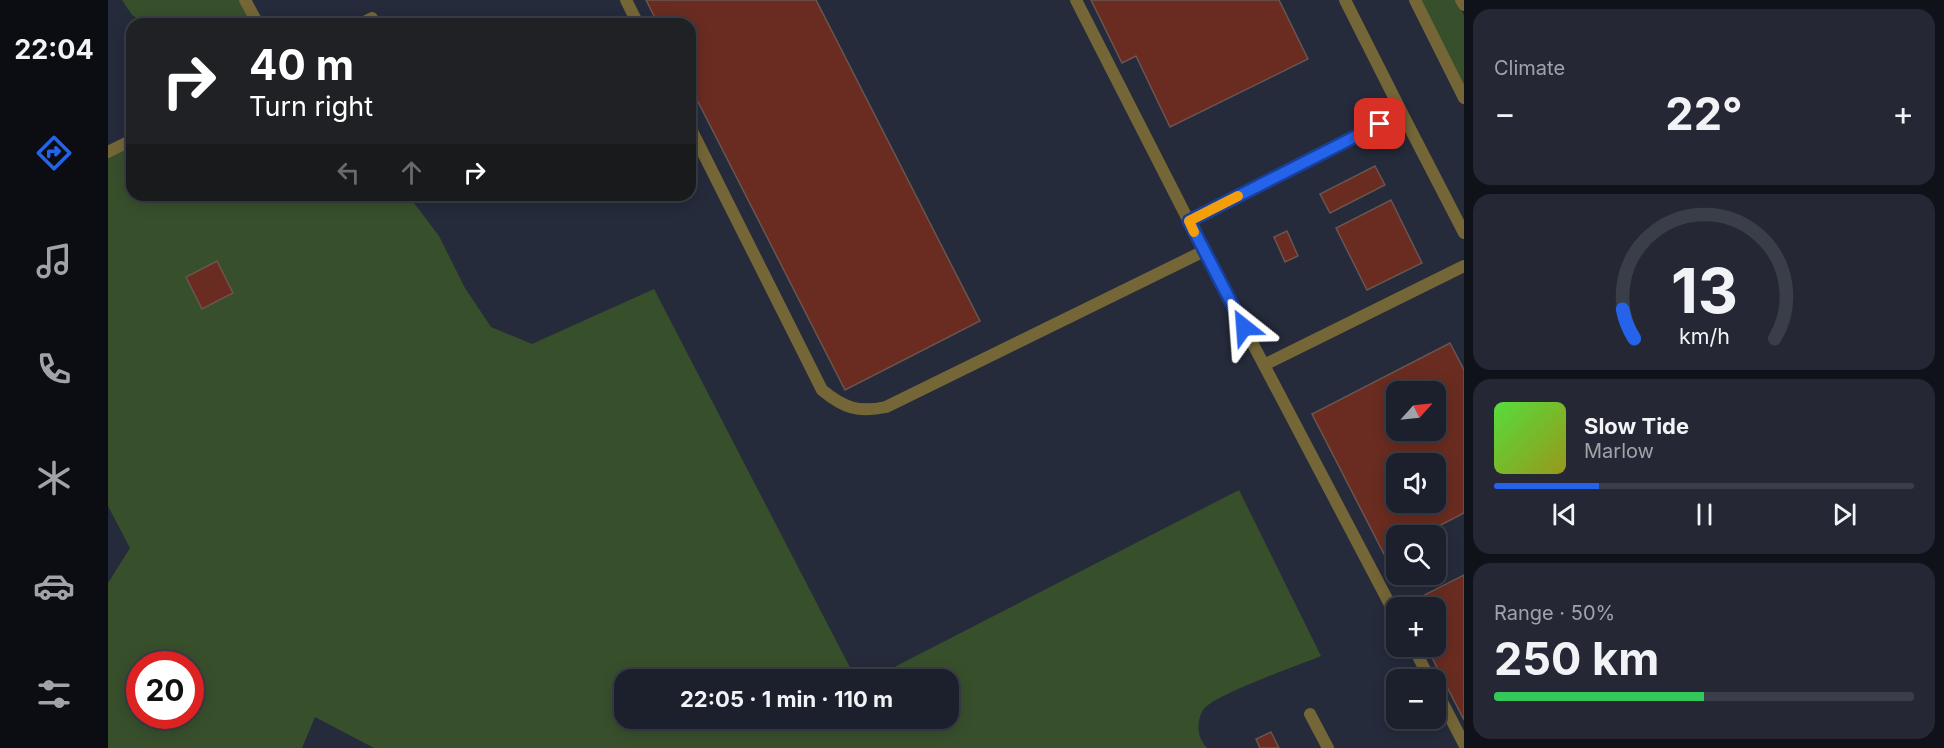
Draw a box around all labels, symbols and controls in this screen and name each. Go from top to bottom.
text: 22:04 [14,33,94,66]
text: 40 m [249,39,354,90]
icon: right [150,42,228,120]
text: Climate [1494,56,1565,80]
text: 22° [1665,86,1743,141]
text: Turn right [249,90,373,123]
text: − [1494,93,1516,133]
text: + [1892,93,1914,133]
pin [1354,98,1405,149]
icon: arrive [1363,107,1396,140]
icon: directions [33,132,75,174]
icon: left [332,156,365,189]
icon: ahead [395,156,428,189]
icon: right [458,156,491,189]
icon: music [33,240,75,282]
text: 13 [1670,253,1738,328]
position arrow [1212,295,1276,359]
text: km/h [1679,323,1729,349]
icon: phone [33,348,75,390]
north arrow [1386,381,1446,441]
map controls [1386,381,1446,729]
text: Slow Tide [1584,413,1689,439]
text: Marlow [1584,439,1654,463]
button: sound [1386,453,1446,513]
icon: climate [33,457,75,499]
icon: previous [1548,498,1581,531]
icon: pause [1688,498,1721,531]
icon: next [1828,498,1861,531]
button: search [1386,525,1446,585]
icon: car [33,565,75,607]
button: + [1386,597,1446,657]
text: Range · 50% [1494,601,1615,625]
text: 250 km [1494,631,1659,686]
speed limit sign: 20 [126,651,204,729]
button: − [1386,669,1446,729]
icon: filters [33,673,75,715]
text: 22:05 · 1 min · 110 m [680,686,893,712]

